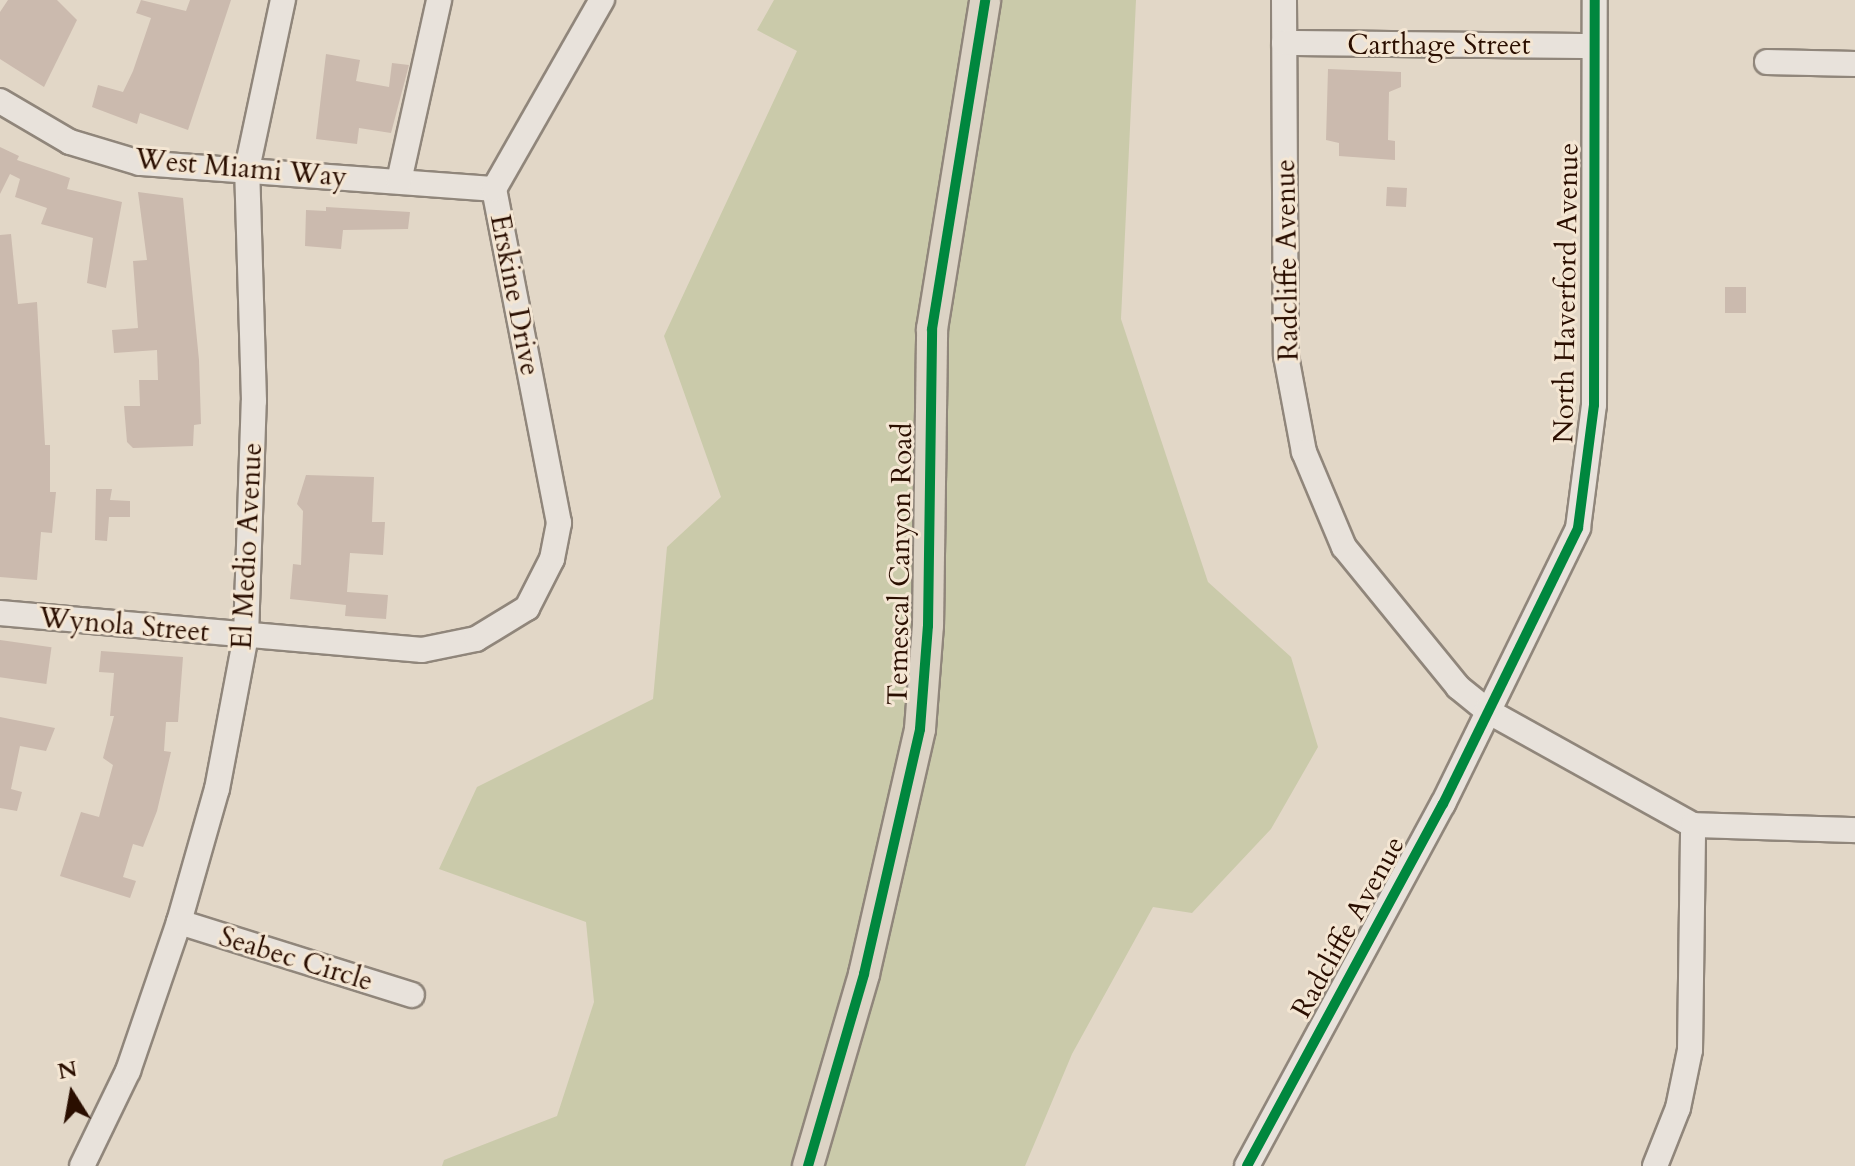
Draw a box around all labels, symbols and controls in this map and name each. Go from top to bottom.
street label: Carthage Street [1347,28,1531,62]
street label: West Miami Way [134,142,348,194]
street label: North Haverford Avenue [1547,142,1585,444]
street label: Radcliffe Avenue [1268,159,1306,361]
street label: Erskine Drive [483,212,547,378]
street label: Temescal Canyon Road [881,422,919,706]
street label: El Medio Avenue [225,442,269,650]
street label: Wynola Street [37,601,211,649]
street label: Radcliffe Avenue [1284,831,1412,1023]
street label: Seabec Circle [215,920,377,998]
north arrow [32,1054,112,1134]
text: N [55,1054,80,1087]

